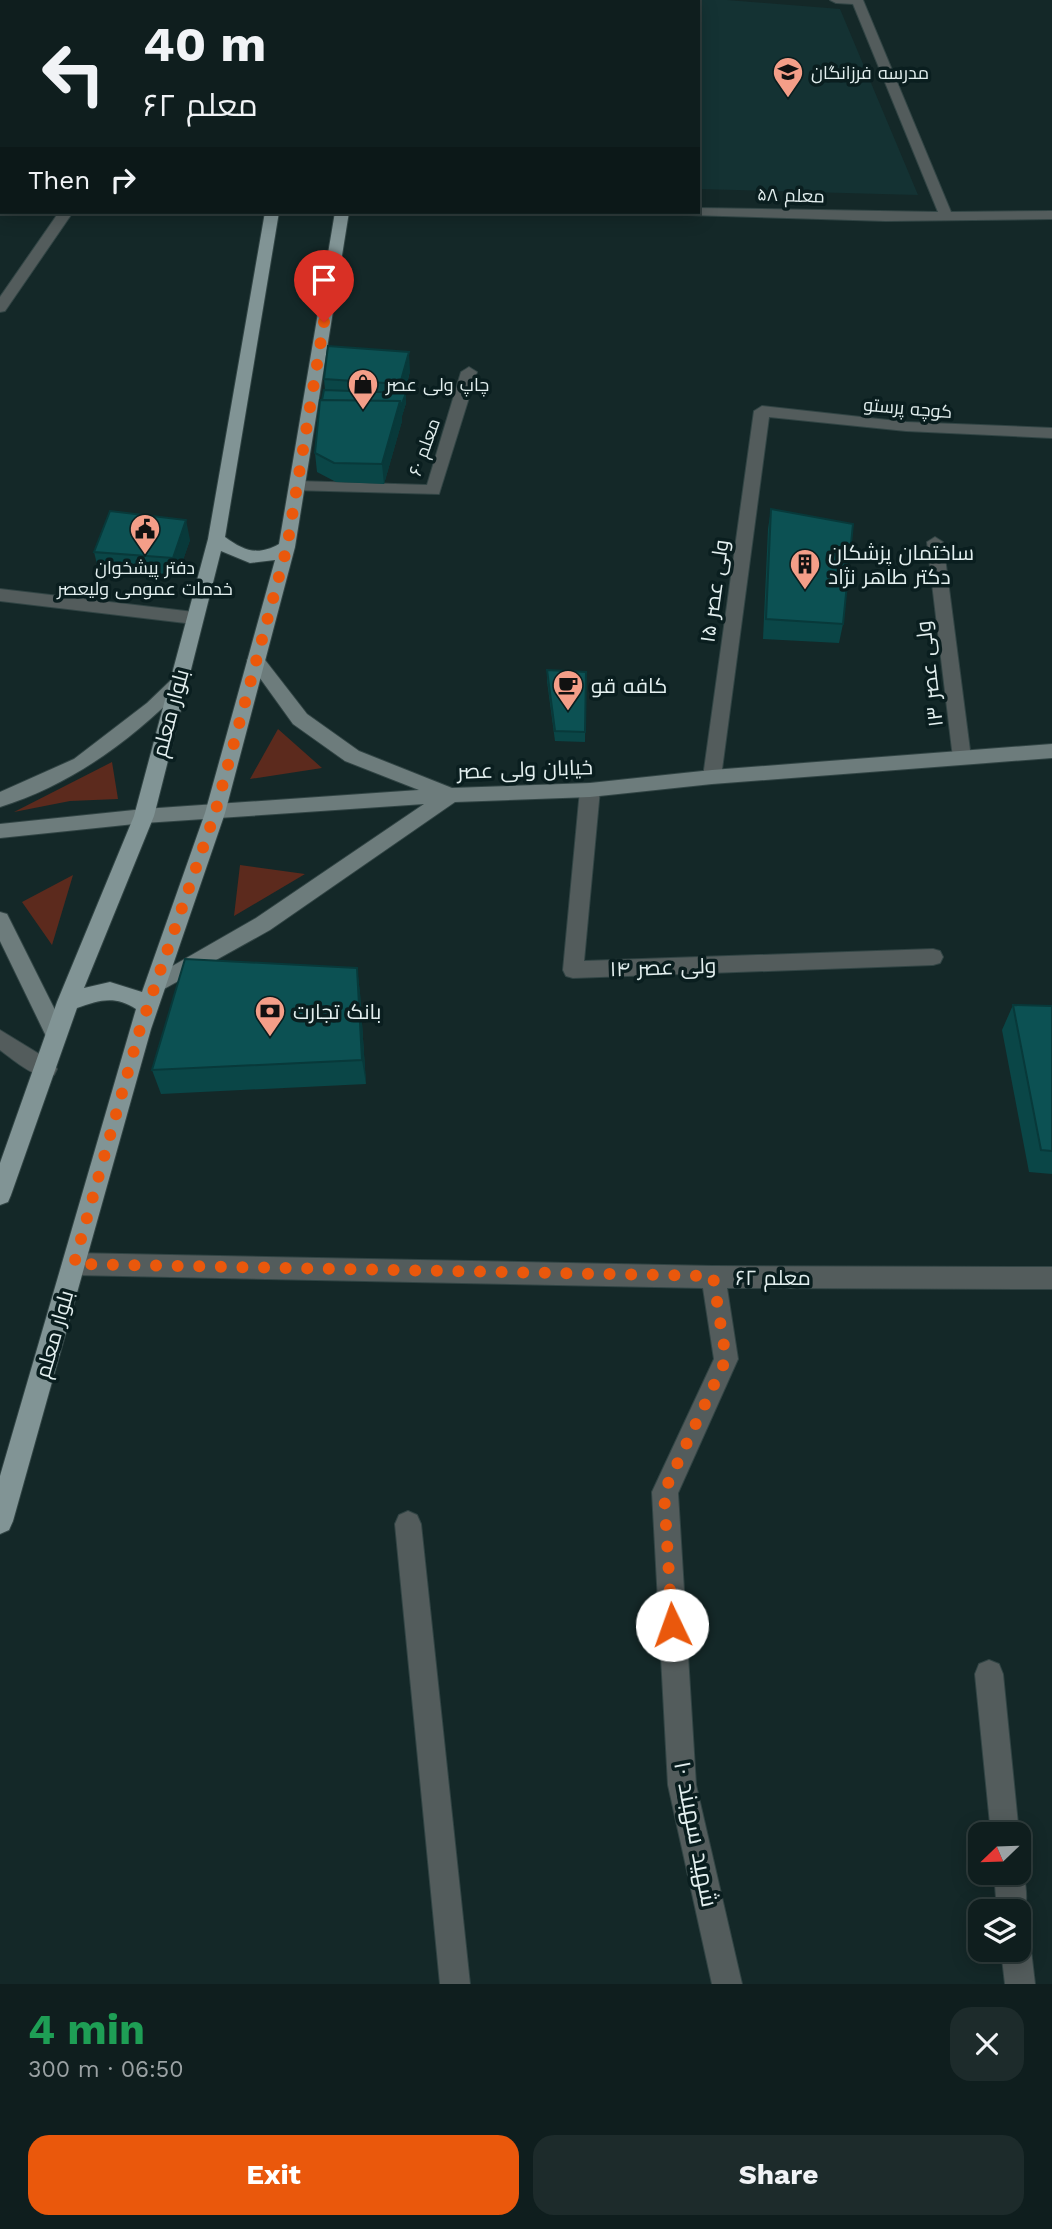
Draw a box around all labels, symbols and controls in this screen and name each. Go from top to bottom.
text: 40 m [143,15,266,73]
icon: left [28,28,119,119]
school or university icon: مدرسه فرزانگان [771,55,805,99]
place label: مدرسه فرزانگان [811,62,929,84]
text: معلم ۶۲ [143,86,258,124]
icon: right [104,161,142,199]
text: Then [28,165,90,195]
street label: معلم ۵۸ [757,183,825,209]
pin [294,250,354,322]
icon: arrive [305,261,343,299]
shop icon: چاپ ولی عصر [346,367,380,411]
place label: چاپ ولی عصر [385,374,489,397]
street label: کوچه پرستو [863,394,953,424]
street label: معلم ۶۰ [404,415,446,479]
public building icon: دفتر پیشخوان خدمات عمومی ولیعصر [128,512,162,556]
street label: ولی عصر ۱۵ [694,538,735,644]
place label: ساختمان پزشکان دکتر طاهر نژاد [828,540,974,589]
building icon: ساختمان پزشکان دکتر طاهر نژاد [788,547,822,591]
place label: دفتر پیشخوان خدمات عمومی ولیعصر [56,557,233,600]
street label: ولی عصر ۱۳ [910,619,949,728]
street label: بلوار معلم [146,666,196,760]
cafe icon: کافه قو [551,668,585,712]
place label: کافه قو [591,673,667,698]
street label: خیابان ولی عصر [456,754,593,785]
street label: ولی عصر ۱۴ [609,953,717,982]
bank icon: بانک تجارت [253,994,287,1038]
place label: بانک تجارت [293,999,381,1024]
street label: معلم ۶۲ [735,1265,811,1292]
street label: بلوار معلم [30,1287,80,1381]
position arrow [635,1588,709,1662]
street label: شهید سهبند ۱۰ [668,1759,724,1909]
north arrow [968,1822,1031,1885]
map controls [968,1822,1031,1962]
button: layers [968,1899,1031,1962]
text: 4 min [28,2005,145,2054]
button: close [950,2007,1024,2081]
text: 300 m · 06:50 [28,2056,183,2083]
button: Exit [28,2135,519,2215]
button: Share [533,2135,1024,2215]

